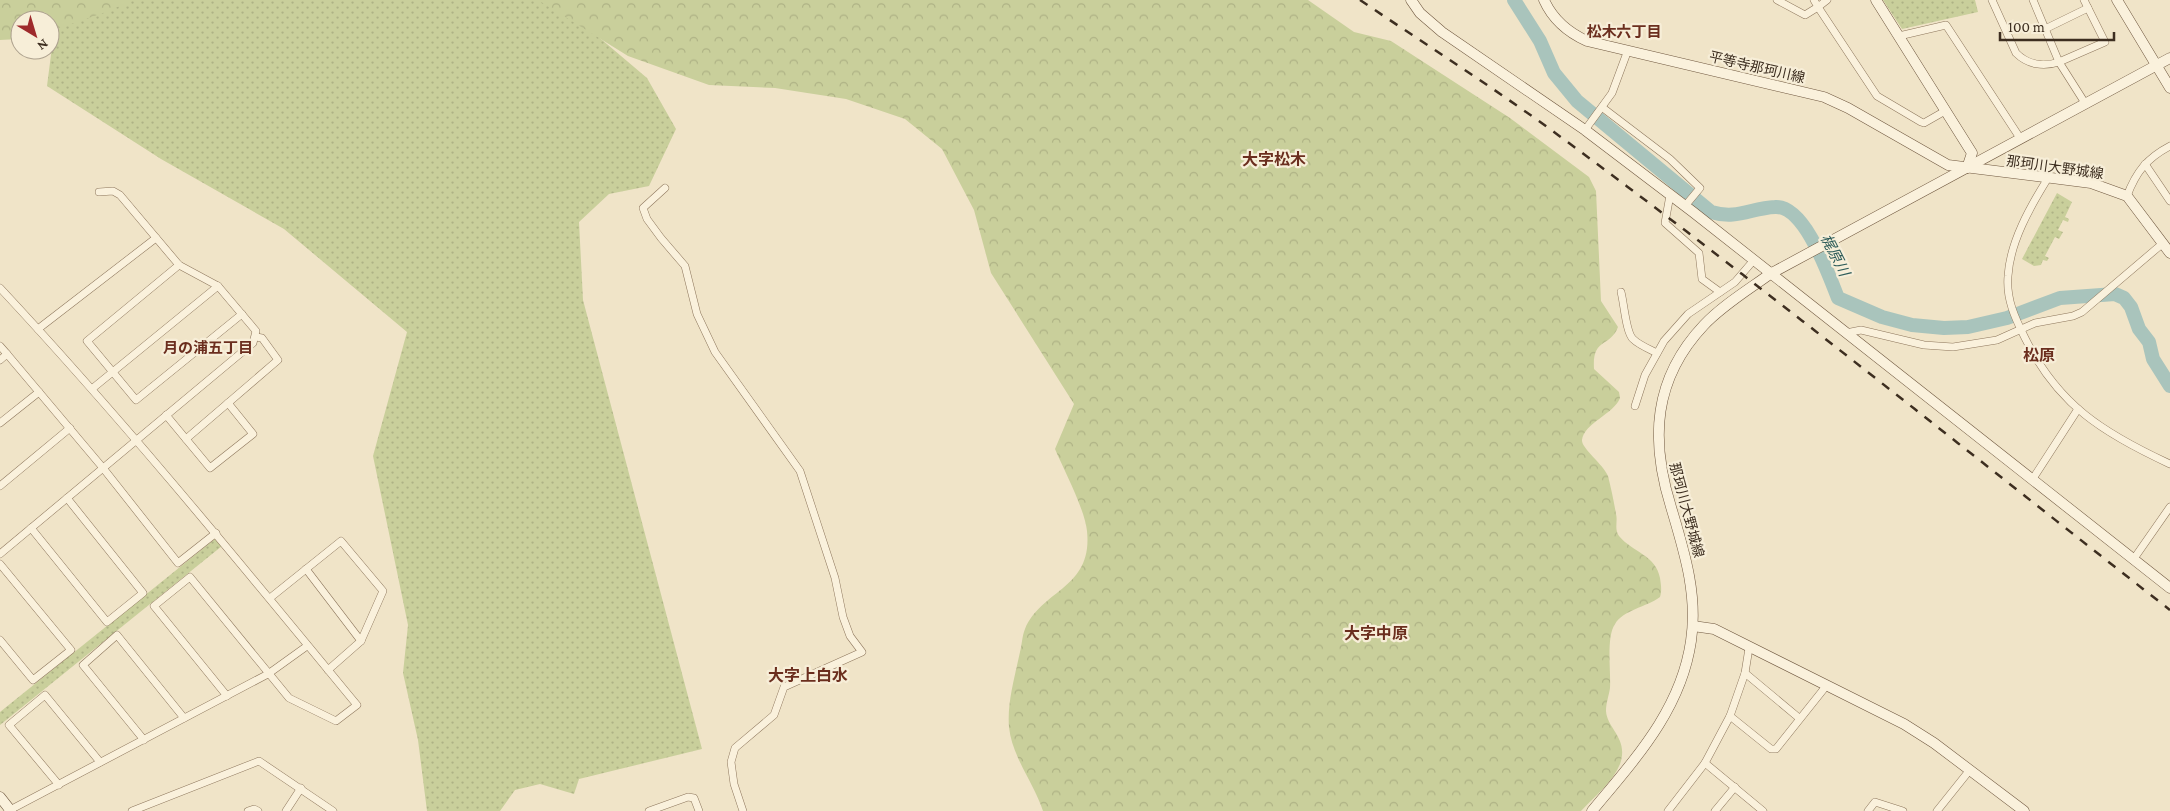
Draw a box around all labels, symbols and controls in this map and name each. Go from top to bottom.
north arrow [10,10,60,60]
scale bar [2000,10,2114,42]
text: 100 m [2008,19,2045,35]
district label: 松木六丁目 [1586,24,1662,40]
text: N [34,36,52,55]
street label: 平等寺那珂川線 [1707,48,1807,86]
district label: 大字松木 [1242,151,1306,168]
street label: 那珂川大野城線 [2005,152,2105,182]
water label: 梶原川 [1818,231,1853,280]
district label: 月の浦五丁目 [163,339,253,356]
district label: 松原 [2023,347,2055,364]
street label: 那珂川大野城線 [1667,461,1707,559]
district label: 大字中原 [1344,625,1408,642]
district label: 大字上白水 [768,667,848,684]

